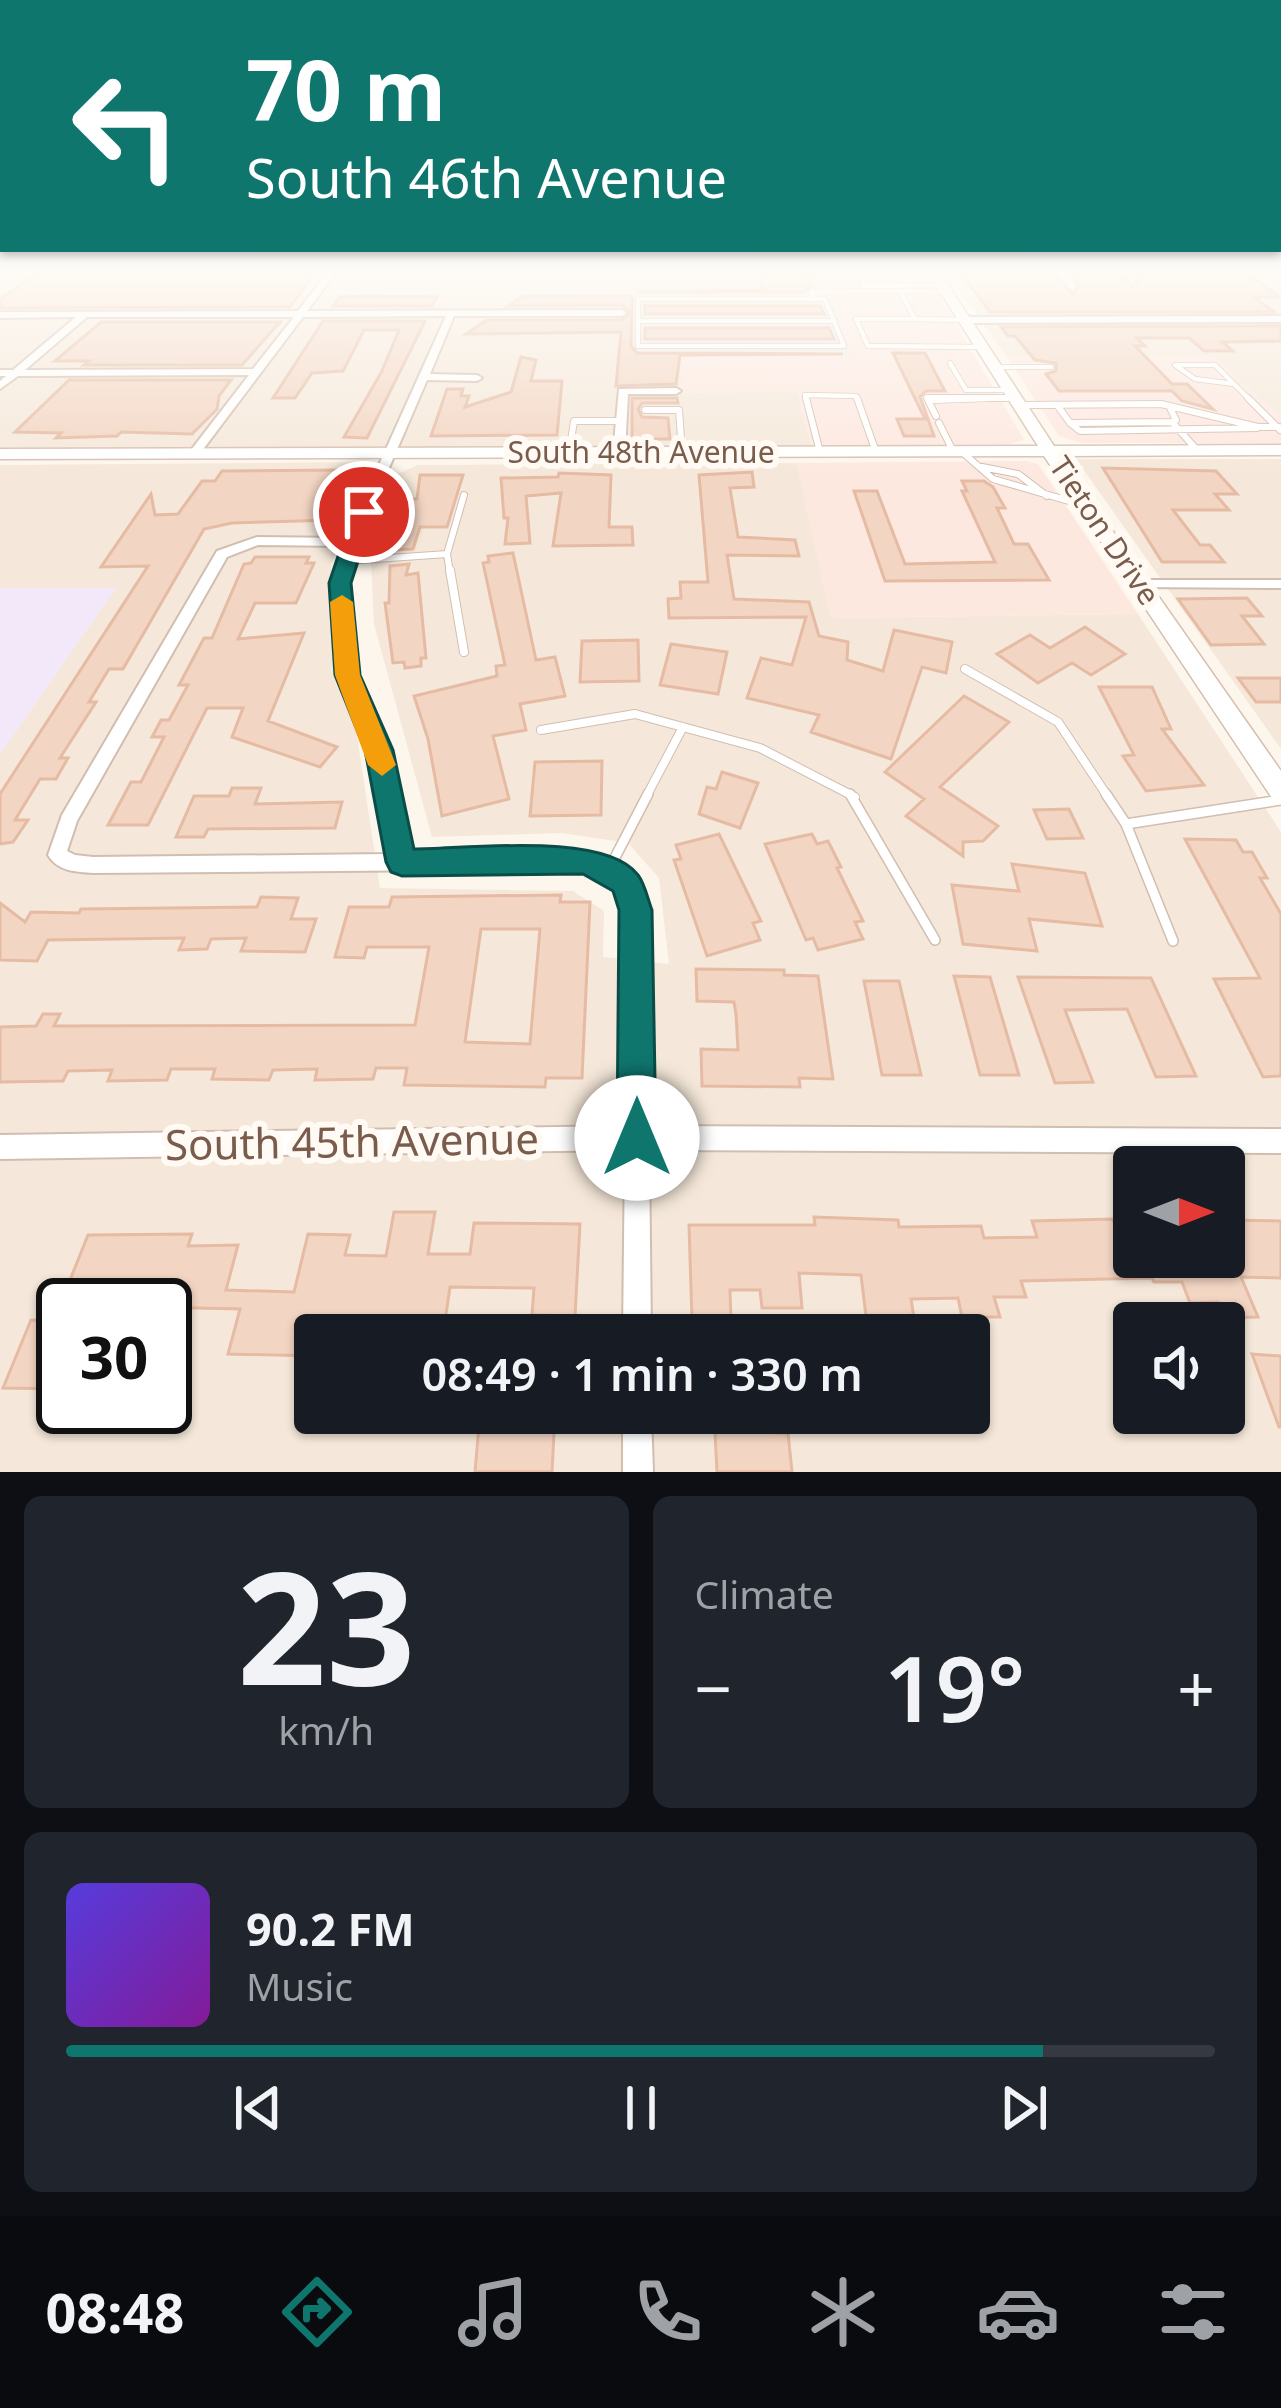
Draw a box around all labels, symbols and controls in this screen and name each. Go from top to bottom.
text: 70 m [246,31,446,146]
icon: left [48,48,204,204]
text: South 46th Avenue [246,140,727,214]
street label: South 48th Avenue [507,431,775,472]
street label: Tieton Drive [1040,448,1170,612]
pin [313,461,415,563]
icon: arrive [331,479,397,545]
position arrow [574,1075,700,1201]
street label: South 45th Avenue [164,1109,539,1172]
north arrow [1113,1146,1245,1278]
map controls [1113,1146,1245,1434]
speed limit sign: 30 [36,1278,192,1434]
button: sound [1113,1302,1245,1434]
text: 08:49 · 1 min · 330 m [421,1343,863,1404]
text: 23 [237,1518,415,1731]
text: Climate [695,1567,834,1620]
text: 19° [884,1626,1025,1748]
text: − [695,1642,732,1732]
text: + [1177,1642,1215,1732]
text: km/h [278,1703,374,1756]
text: 90.2 FM [246,1898,415,1959]
text: Music [246,1959,353,2012]
icon: previous [225,2075,291,2141]
icon: pause [608,2075,674,2141]
icon: next [991,2075,1057,2141]
icon: directions [275,2270,359,2354]
icon: music [451,2270,535,2354]
icon: phone [626,2270,710,2354]
icon: climate [801,2270,885,2354]
icon: car [976,2270,1060,2354]
icon: filters [1151,2270,1235,2354]
text: 08:48 [46,2275,184,2349]

